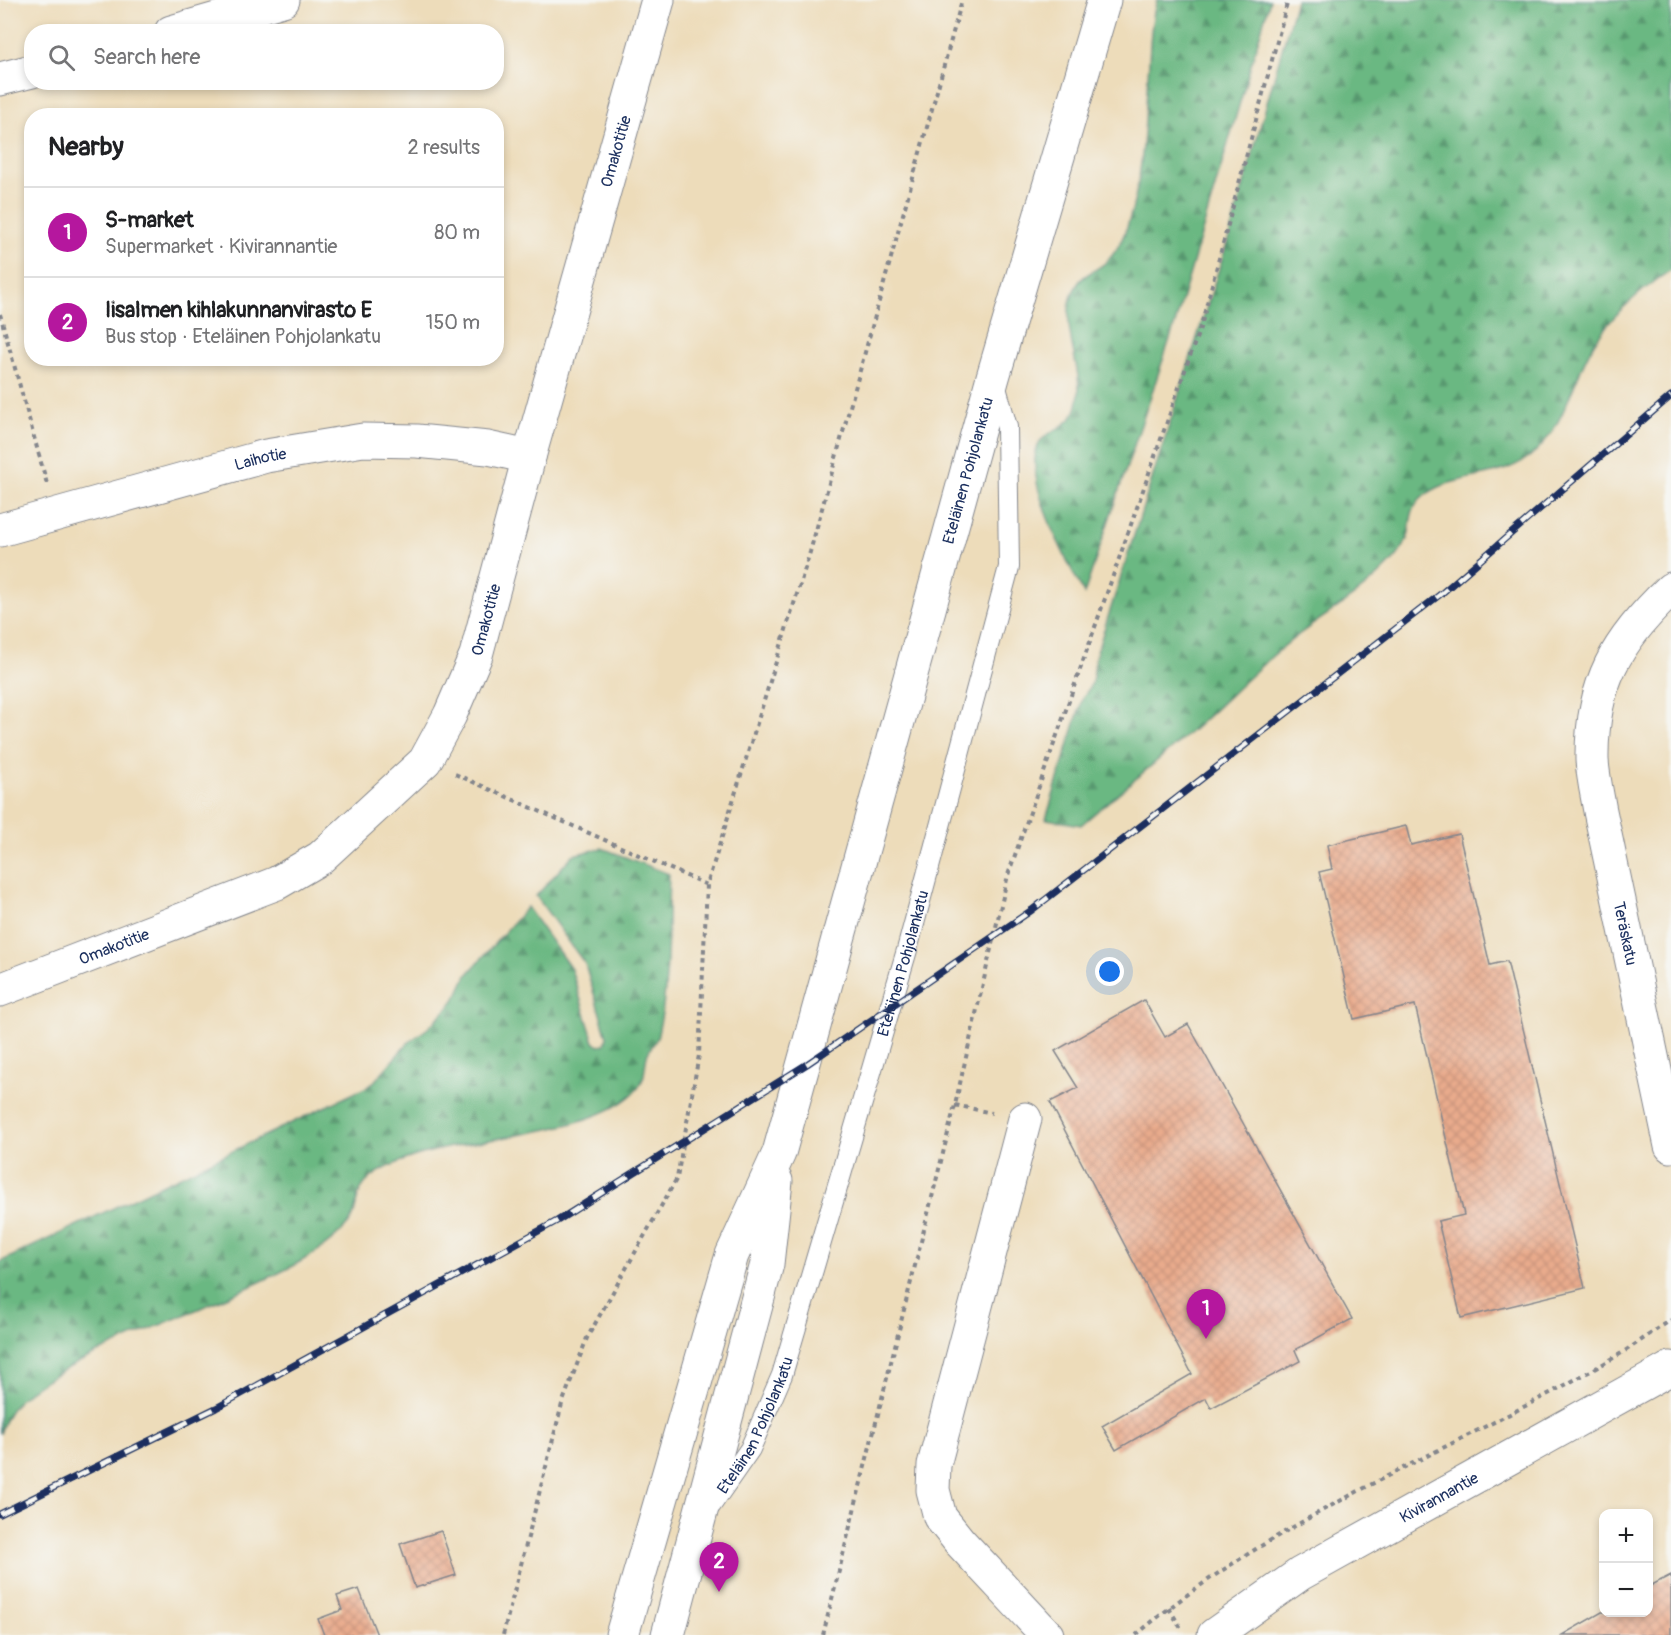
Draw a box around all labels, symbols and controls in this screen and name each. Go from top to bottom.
search box [24,24,504,90]
icon: search [45,41,78,74]
text: Search here [93,43,200,71]
street label: Omakotitie [597,113,636,190]
text: Nearby [48,131,124,163]
text: 2 results [408,135,480,160]
text: S-market [105,206,194,234]
text: 1 [64,220,71,245]
text: 80 m [434,220,480,245]
text: Supermarket · Kivirannantie [105,234,337,259]
text: Iisalmen kihlakunnanvirasto E [105,296,372,324]
text: 2 [62,310,73,335]
text: 150 m [426,310,480,335]
text: Bus stop · Eteläinen Pohjolankatu [105,324,381,349]
street label: Eteläinen Pohjolankatu [938,395,998,546]
street label: Laihotie [232,444,288,475]
street label: Omakotitie [467,582,506,658]
street label: Eteläinen Pohjolankatu [873,888,934,1039]
street label: Teräskatu [1609,900,1641,967]
street label: Omakotitie [76,924,152,970]
your location [1095,957,1124,986]
pin: 1 [1186,1290,1226,1339]
street label: Eteläinen Pohjolankatu [713,1354,798,1498]
street label: Kivirannantie [1396,1468,1482,1528]
map controls [1599,1509,1653,1617]
button: + [1599,1509,1653,1563]
pin: 2 [700,1542,738,1592]
button: − [1599,1563,1653,1617]

